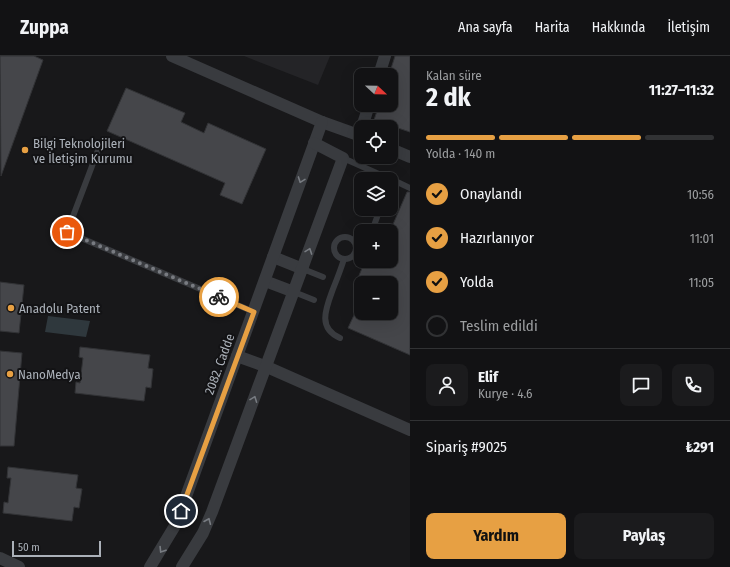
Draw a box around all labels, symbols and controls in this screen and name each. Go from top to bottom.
text: Zuppa [20,16,69,39]
text: Ana sayfa [458,19,513,36]
text: Harita [535,19,570,36]
text: Hakkında [592,19,645,36]
text: İletişim [667,19,710,36]
north arrow [354,68,398,112]
map controls [354,68,398,320]
text: Kalan süre [426,68,482,83]
text: 11:27–11:32 [649,81,714,99]
text: 2 dk [426,82,471,113]
button: locate [354,120,398,164]
place label: Bilgi Teknolojileri ve İletişim Kurumu [33,136,133,166]
marker: Bilgi Teknolojileri ve İletişim Kurumu [20,145,30,155]
text: Yolda · 140 m [426,146,495,161]
button: layers [354,172,398,216]
one-way arrow [297,176,305,183]
icon: check [426,183,448,205]
text: Onaylandı [460,185,522,203]
text: 10:56 [687,187,714,202]
pin [50,215,84,249]
icon: bag [56,221,78,243]
button: + [354,224,398,268]
icon: check [426,227,448,249]
text: Hazırlanıyor [460,229,534,247]
text: 11:01 [690,231,714,246]
one-way arrow [305,248,313,255]
icon: check [426,271,448,293]
text: Yolda [460,273,494,291]
text: 11:05 [689,275,714,290]
button: − [354,276,398,320]
courier [199,277,239,317]
icon: bike [208,286,230,308]
place label: Anadolu Patent [19,301,101,316]
marker: Anadolu Patent [6,303,16,313]
text: Teslim edildi [460,317,538,335]
street label: 2082. Cadde [202,332,237,397]
button: person [426,364,468,406]
button: chat [620,364,662,406]
button: phone [672,364,714,406]
place label: NanoMedya [18,367,81,382]
text: Elif [478,368,498,386]
marker: NanoMedya [5,369,15,379]
text: Kurye · 4.6 [478,386,533,401]
one-way arrow [250,396,258,403]
text: Sipariş #9025 [426,438,507,456]
text: ₺291 [686,438,714,456]
pin [164,494,198,528]
icon: home [170,500,192,522]
button: Yardım [426,513,566,559]
button: Paylaş [574,513,714,559]
one-way arrow [203,517,211,525]
scale bar [12,539,101,558]
text: 50 m [18,541,40,554]
one-way arrow [159,546,167,553]

